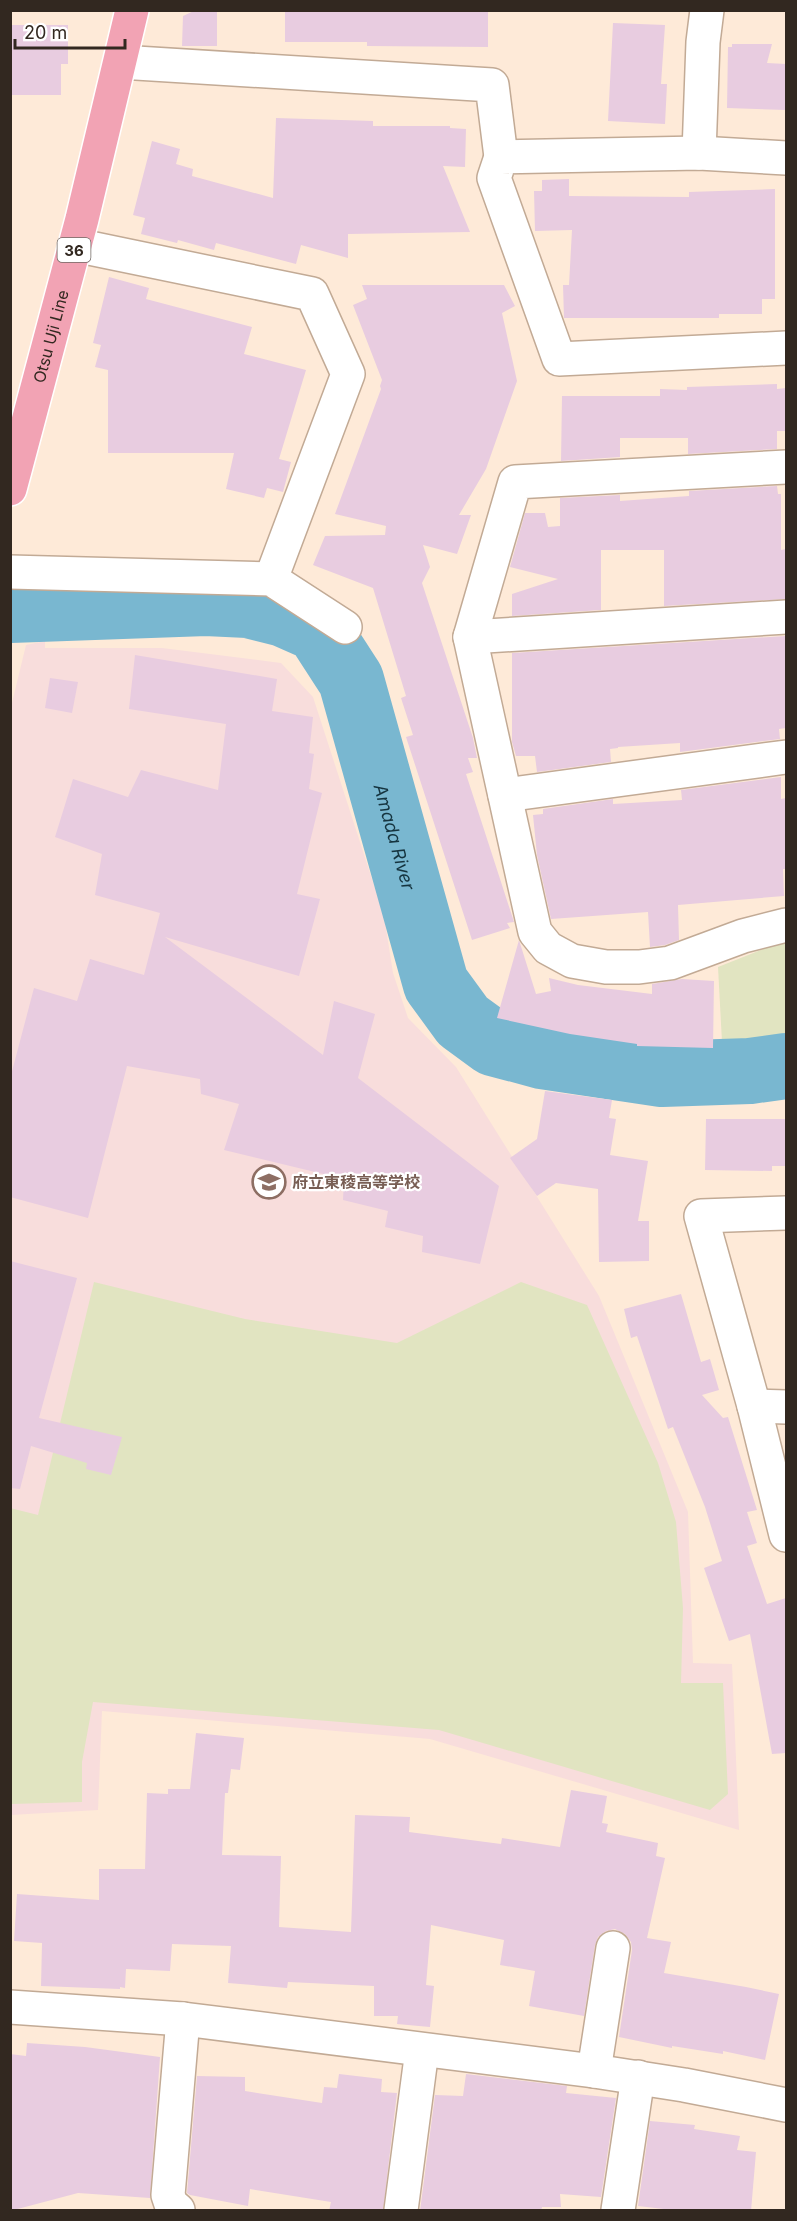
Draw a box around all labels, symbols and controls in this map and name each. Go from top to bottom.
scale bar [15,12,124,50]
text: 20 m [24,22,67,43]
road number: 36 [58,238,90,262]
street label: Otsu Uji Line [29,288,73,385]
water label: Amada River [370,780,420,893]
school or university icon: 府立東稜高等学校 [251,1164,287,1200]
place label: 府立東稜高等学校 [292,1172,420,1192]

